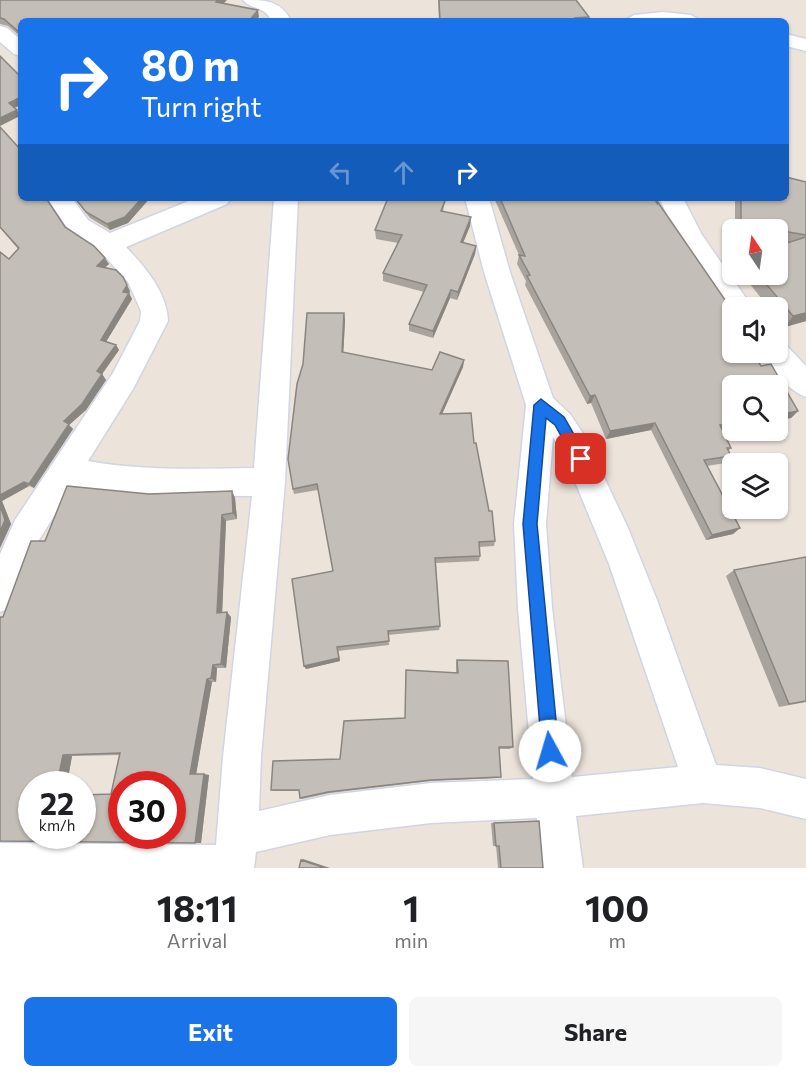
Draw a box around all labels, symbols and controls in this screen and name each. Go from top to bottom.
text: 80 m [141,38,240,90]
icon: right [42,42,120,120]
text: Turn right [141,90,261,123]
icon: left [324,156,357,189]
icon: ahead [387,156,420,189]
icon: right [450,156,483,189]
north arrow [722,219,788,285]
map controls [722,219,788,519]
button: sound [722,297,788,363]
button: search [722,375,788,441]
pin [555,433,606,484]
icon: arrive [564,442,597,475]
button: layers [722,453,788,519]
position arrow [518,719,582,783]
speed limit sign: 30 [108,771,186,849]
text: 22 [40,784,74,821]
text: km/h [39,816,75,834]
text: 18:11 [157,885,237,929]
text: 1 [403,885,419,929]
text: 100 [585,885,649,929]
text: Arrival [167,928,227,952]
text: min [394,928,428,952]
text: m [608,928,626,952]
button: Exit [24,997,397,1066]
button: Share [409,997,782,1066]

